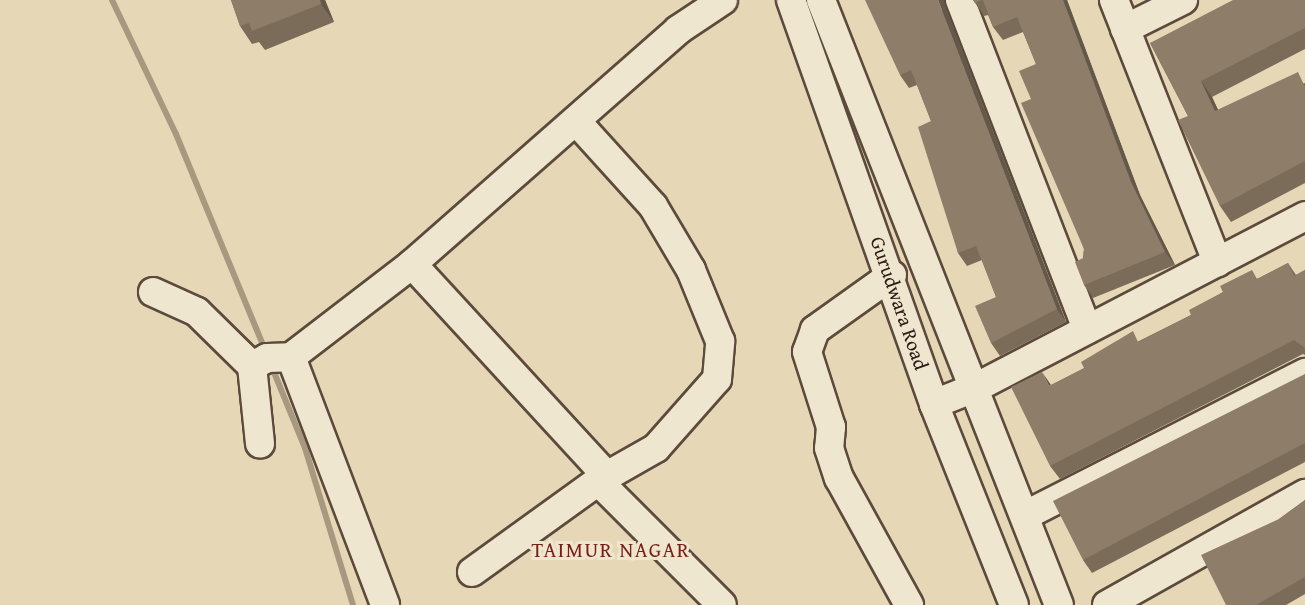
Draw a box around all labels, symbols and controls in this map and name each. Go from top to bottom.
street label: Gurudwara Road [866,233,934,373]
district label: TAIMUR NAGAR [532,537,690,563]

